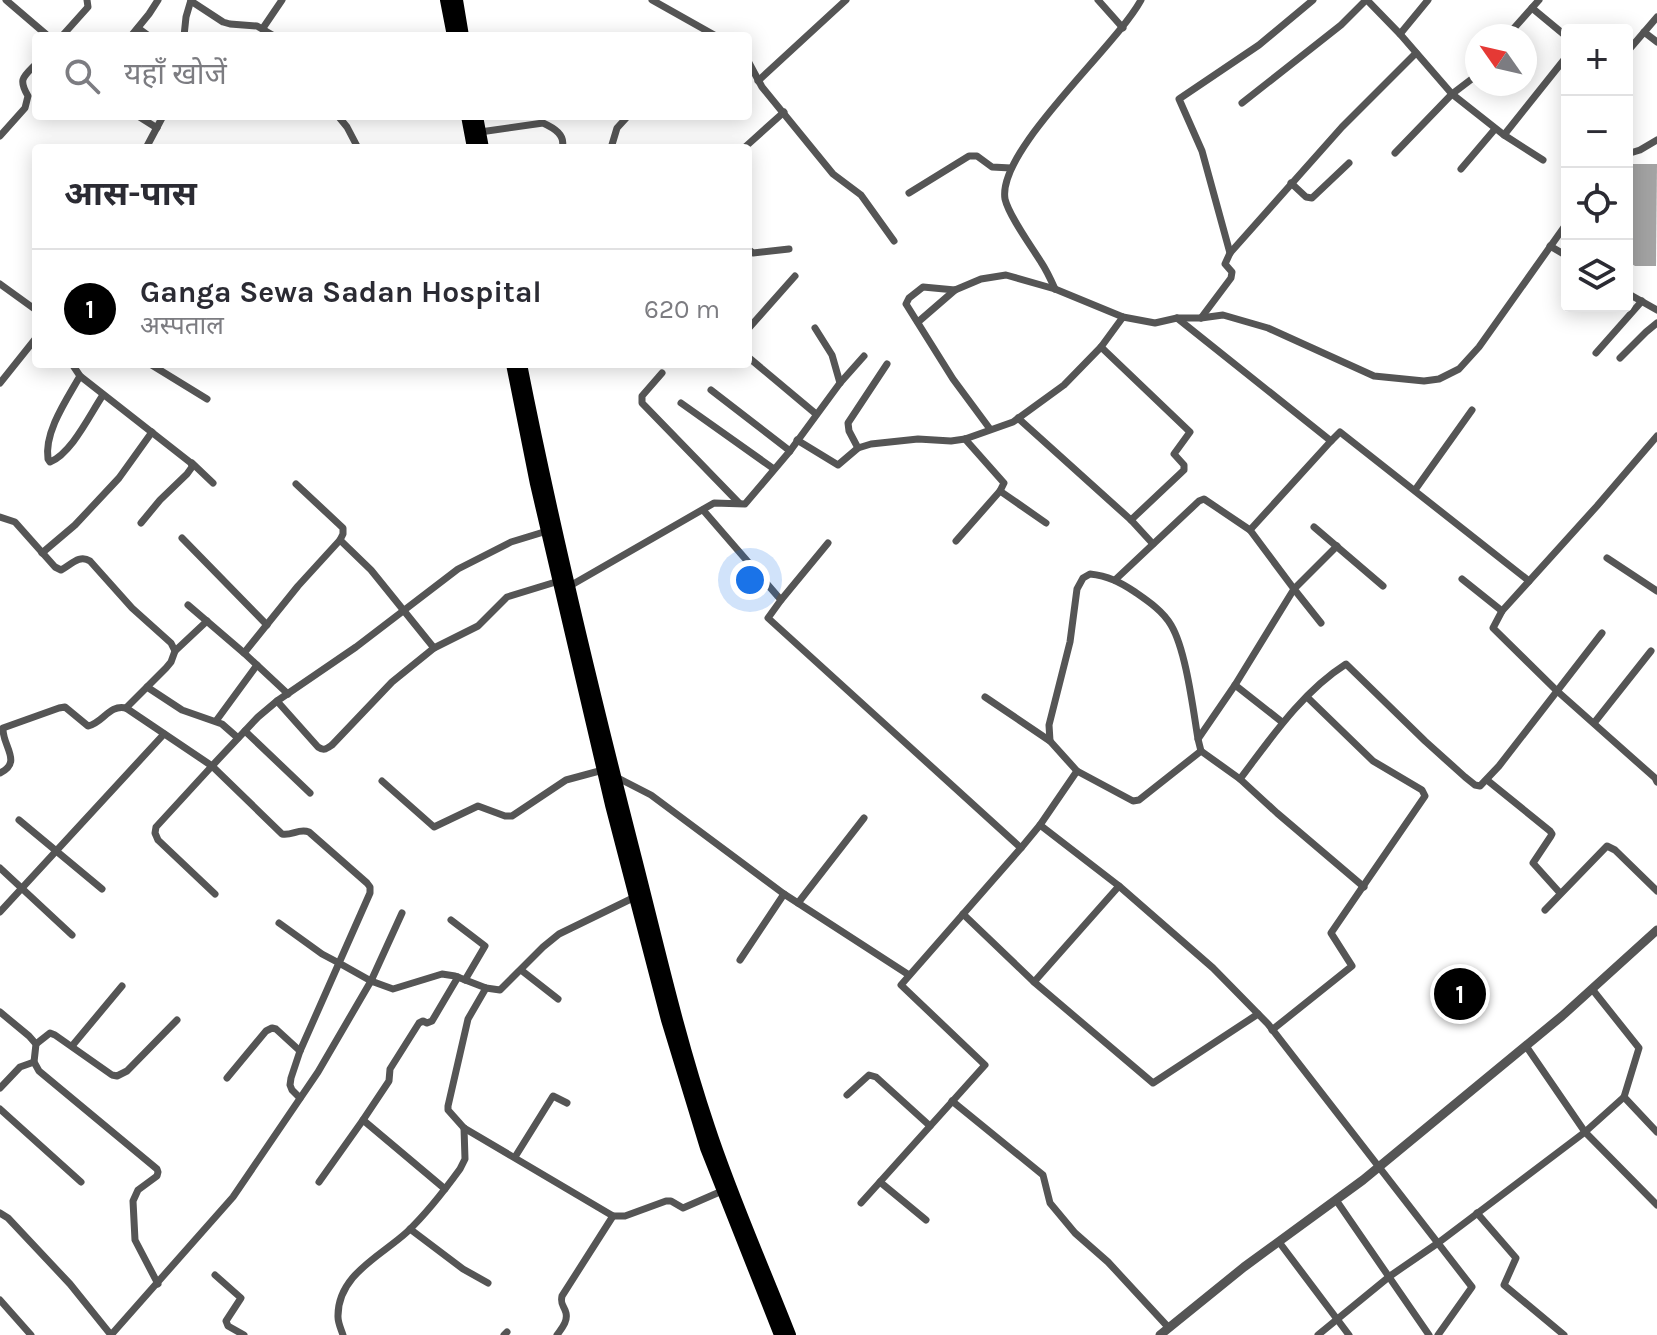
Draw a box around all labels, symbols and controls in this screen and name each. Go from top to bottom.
north arrow [1465,24,1537,96]
map controls [1561,24,1633,312]
button: + [1561,24,1633,96]
search box [32,32,752,120]
icon: search [60,54,104,98]
text: यहाँ खोजें [124,56,227,92]
button: − [1561,96,1633,168]
button: locate [1561,168,1633,240]
text: आस-पास [64,174,197,214]
button: layers [1561,240,1633,312]
text: Ganga Sewa Sadan Hospital [140,274,542,310]
text: 1 [85,294,95,325]
text: 620 m [644,294,720,325]
text: अस्पताल [140,310,224,341]
your location [730,560,770,600]
pin: 1 [1434,964,1486,1024]

